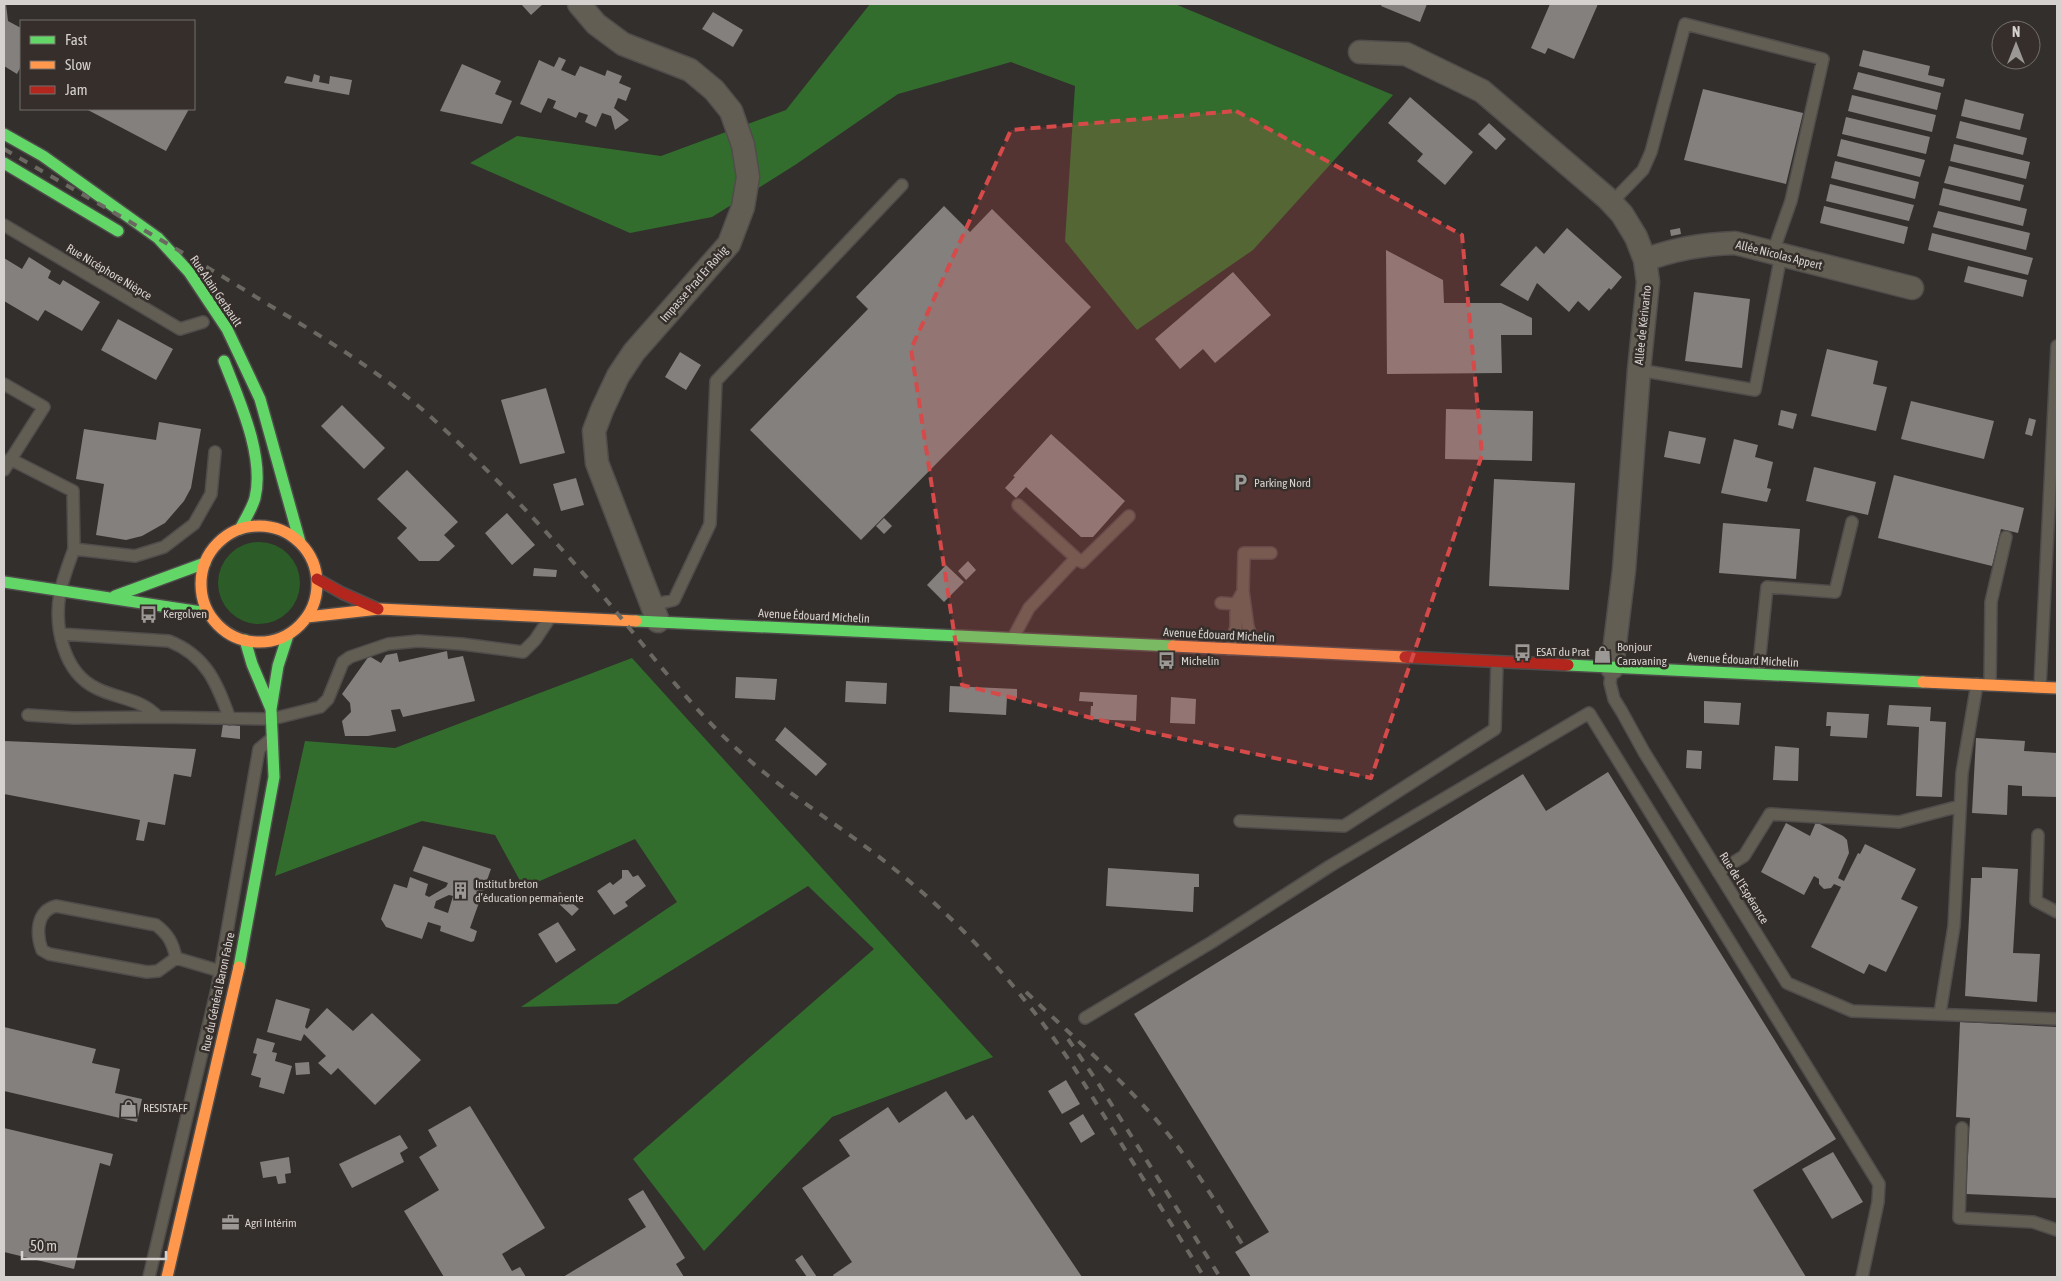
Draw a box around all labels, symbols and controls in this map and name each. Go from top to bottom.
legend [20,20,195,110]
north arrow [1991,20,2041,70]
text: N [2012,24,2020,40]
text: Fast [65,31,87,48]
text: Slow [65,56,91,73]
text: Jam [65,81,88,98]
street label: Allée Nicolas Appert [1734,237,1824,273]
street label: Rue Nicéphore Nièpce [64,241,154,303]
street label: Impasse Prad Er Rohig [657,242,731,325]
street label: Rue Alain Gerbault [187,253,245,330]
street label: Allée de Kérivarho [1632,284,1654,366]
parking icon: Parking Nord [1230,473,1250,493]
place label: Parking Nord [1254,476,1311,490]
bus stop icon: Kergolven [139,604,159,624]
street label: Avenue Édouard Michelin [758,606,870,626]
place label: Kergolven [163,607,207,621]
street label: Avenue Édouard Michelin [1163,625,1275,645]
place label: Bonjour Caravaning [1617,640,1668,668]
bus stop icon: ESAT du Prat [1512,642,1532,662]
shop icon: Bonjour Caravaning [1593,644,1613,664]
place label: ESAT du Prat [1536,645,1590,659]
street label: Avenue Édouard Michelin [1687,650,1799,670]
bus stop icon: Michelin [1157,651,1177,671]
place label: Michelin [1181,654,1219,668]
street label: Rue de l'Espérance [1716,850,1772,926]
place label: Institut breton d’éducation permanente [475,877,584,905]
building icon: Institut breton d’éducation permanente [451,881,471,901]
street label: Rue du Général Baron Fabre [199,931,237,1053]
shop icon: RESISTAFF [119,1098,139,1118]
place label: RESISTAFF [143,1101,188,1115]
office icon: Agri Intérim [221,1213,241,1233]
place label: Agri Intérim [245,1216,297,1230]
scale bar [22,1228,166,1260]
text: 50 m [30,1237,57,1254]

